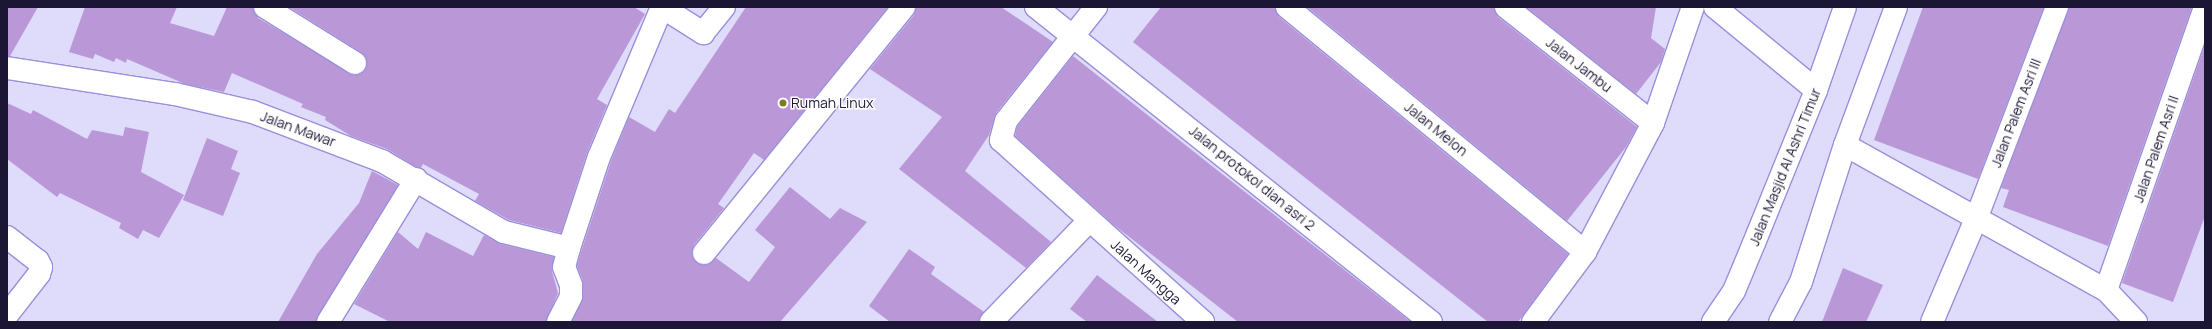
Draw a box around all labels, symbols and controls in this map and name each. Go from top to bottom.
street label: Jalan Jambu [1543,34,1615,96]
street label: Jalan Palem Asri III [1987,56,2045,170]
street label: Jalan Masjid Al Ashri Timur [1746,86,1824,248]
street label: Jalan Palem Asri II [2130,93,2182,205]
place label: Rumah Linux [791,95,873,111]
marker: Rumah Linux [778,98,788,108]
street label: Jalan Melon [1401,98,1471,160]
street label: Jalan Mawar [258,108,338,150]
street label: Jalan protokol dian asri 2 [1186,122,1318,234]
street label: Jalan Mangga [1107,236,1185,308]

